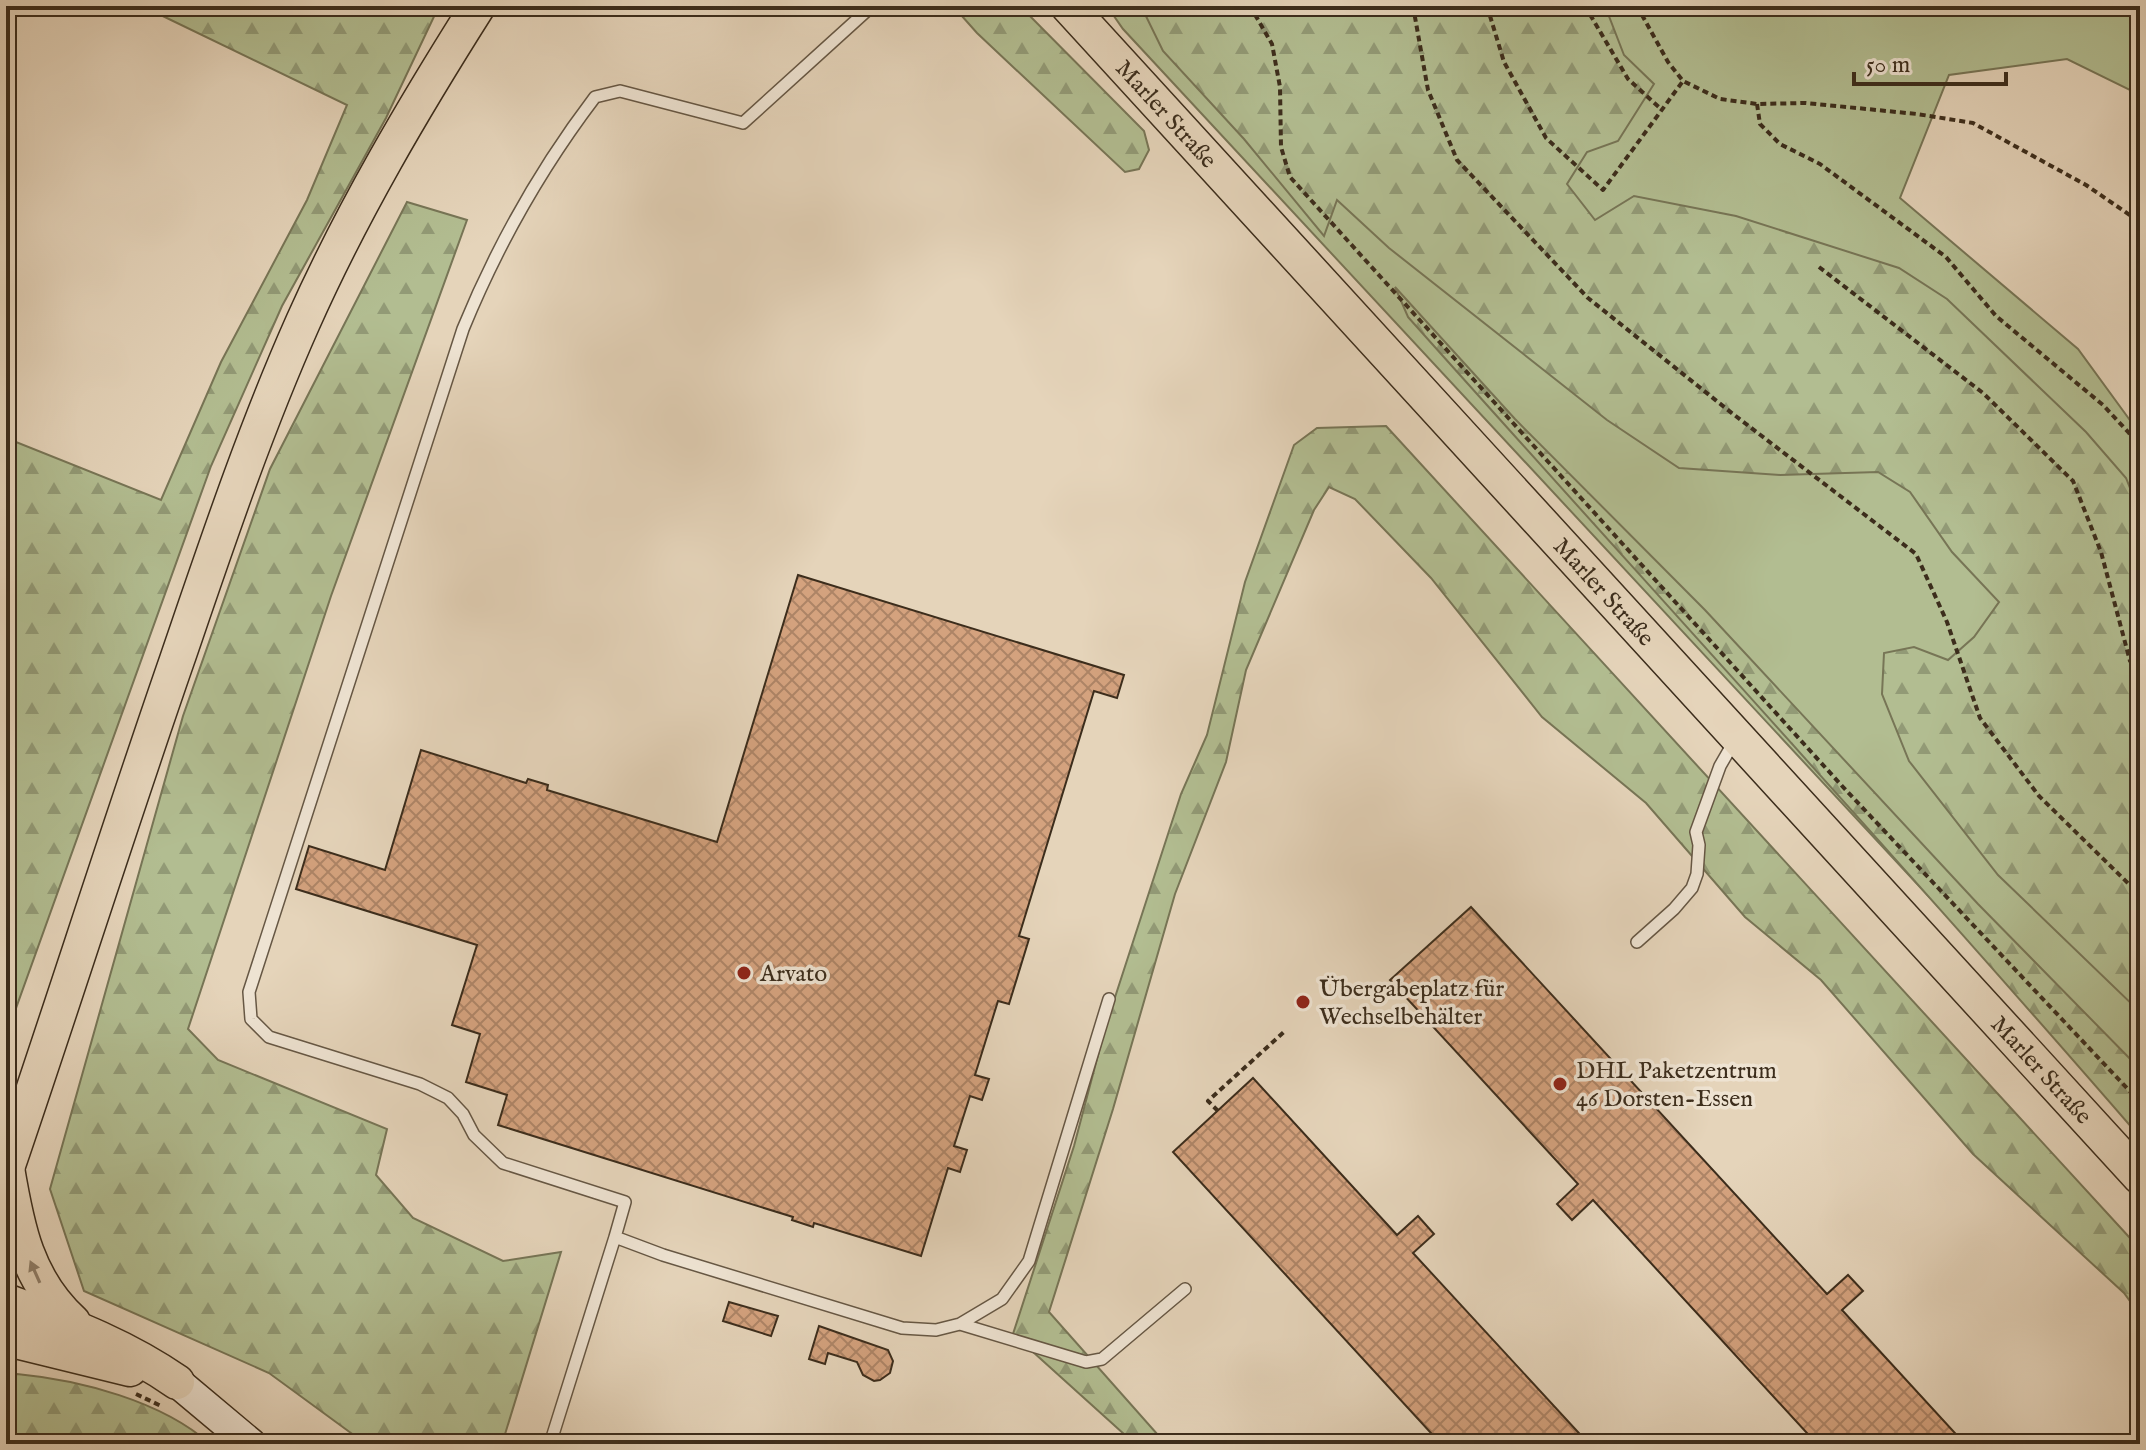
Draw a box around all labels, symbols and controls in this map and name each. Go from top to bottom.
scale bar [1854,36,2006,86]
text: 50 m [1866,50,1910,81]
street label: Marler Straße [1108,54,1223,175]
street label: Marler Straße [1546,532,1661,653]
place label: Arvato [759,959,827,990]
marker: Arvato [735,964,753,982]
place label: Übergabeplatz für Wechselbehälter [1319,974,1505,1033]
marker: Übergabeplatz für Wechselbehälter [1294,993,1312,1011]
street label: Marler Straße [1983,1010,2098,1131]
place label: DHL Paketzentrum 46 Dorsten-Essen [1576,1056,1777,1115]
marker: DHL Paketzentrum 46 Dorsten-Essen [1551,1075,1569,1093]
one-way arrow [29,1260,42,1284]

